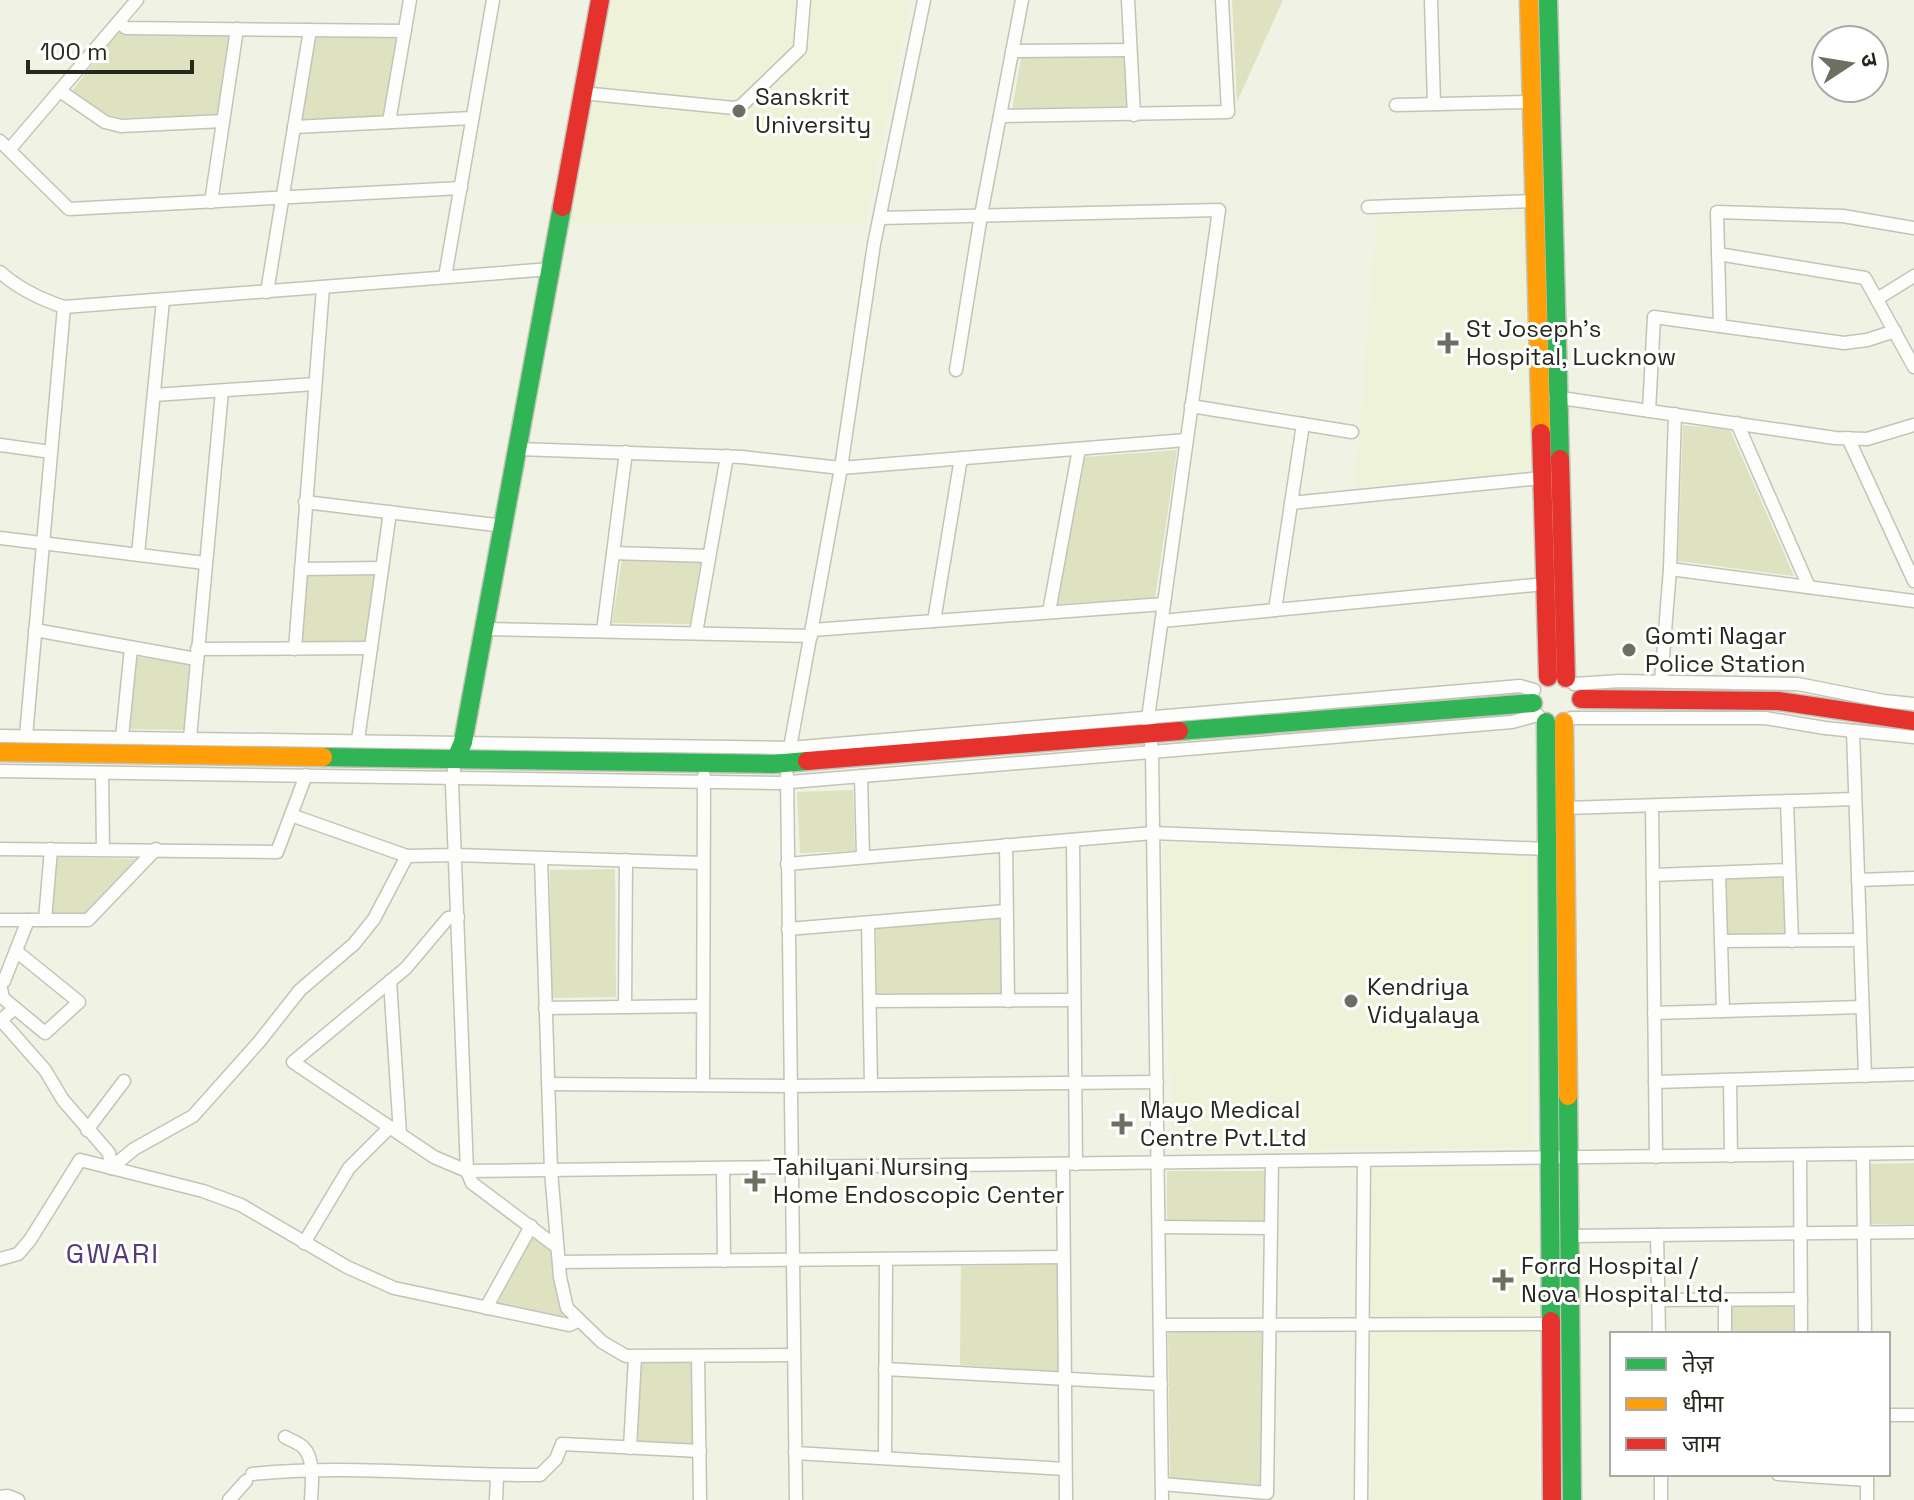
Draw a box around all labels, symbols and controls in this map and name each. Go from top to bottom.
scale bar [28,24,192,74]
north arrow [1810,24,1890,104]
text: 100 m [40,36,108,67]
text: उ [1855,51,1885,70]
place label: Sanskrit University [755,81,871,140]
marker: Sanskrit University [730,102,748,120]
place label: St Joseph's Hospital, Lucknow [1466,313,1676,372]
marker: St Joseph's Hospital, Lucknow [1437,332,1459,354]
place label: Gomti Nagar Police Station [1645,620,1806,679]
marker: Gomti Nagar Police Station [1620,641,1638,659]
place label: Kendriya Vidyalaya [1367,971,1480,1030]
marker: Kendriya Vidyalaya [1342,992,1360,1010]
place label: Mayo Medical Centre Pvt.Ltd [1140,1094,1307,1153]
marker: Mayo Medical Centre Pvt.Ltd [1111,1113,1133,1135]
place label: Tahilyani Nursing Home Endoscopic Center [773,1151,1065,1210]
marker: Tahilyani Nursing Home Endoscopic Center [744,1170,766,1192]
district label: GWARI [66,1235,160,1271]
place label: Forrd Hospital / Nova Hospital Ltd. [1521,1250,1729,1309]
marker: Forrd Hospital / Nova Hospital Ltd. [1492,1269,1514,1291]
legend [1610,1332,1890,1476]
text: तेज़ [1682,1348,1715,1379]
text: धीमा [1682,1388,1724,1419]
text: जाम [1682,1428,1721,1459]

